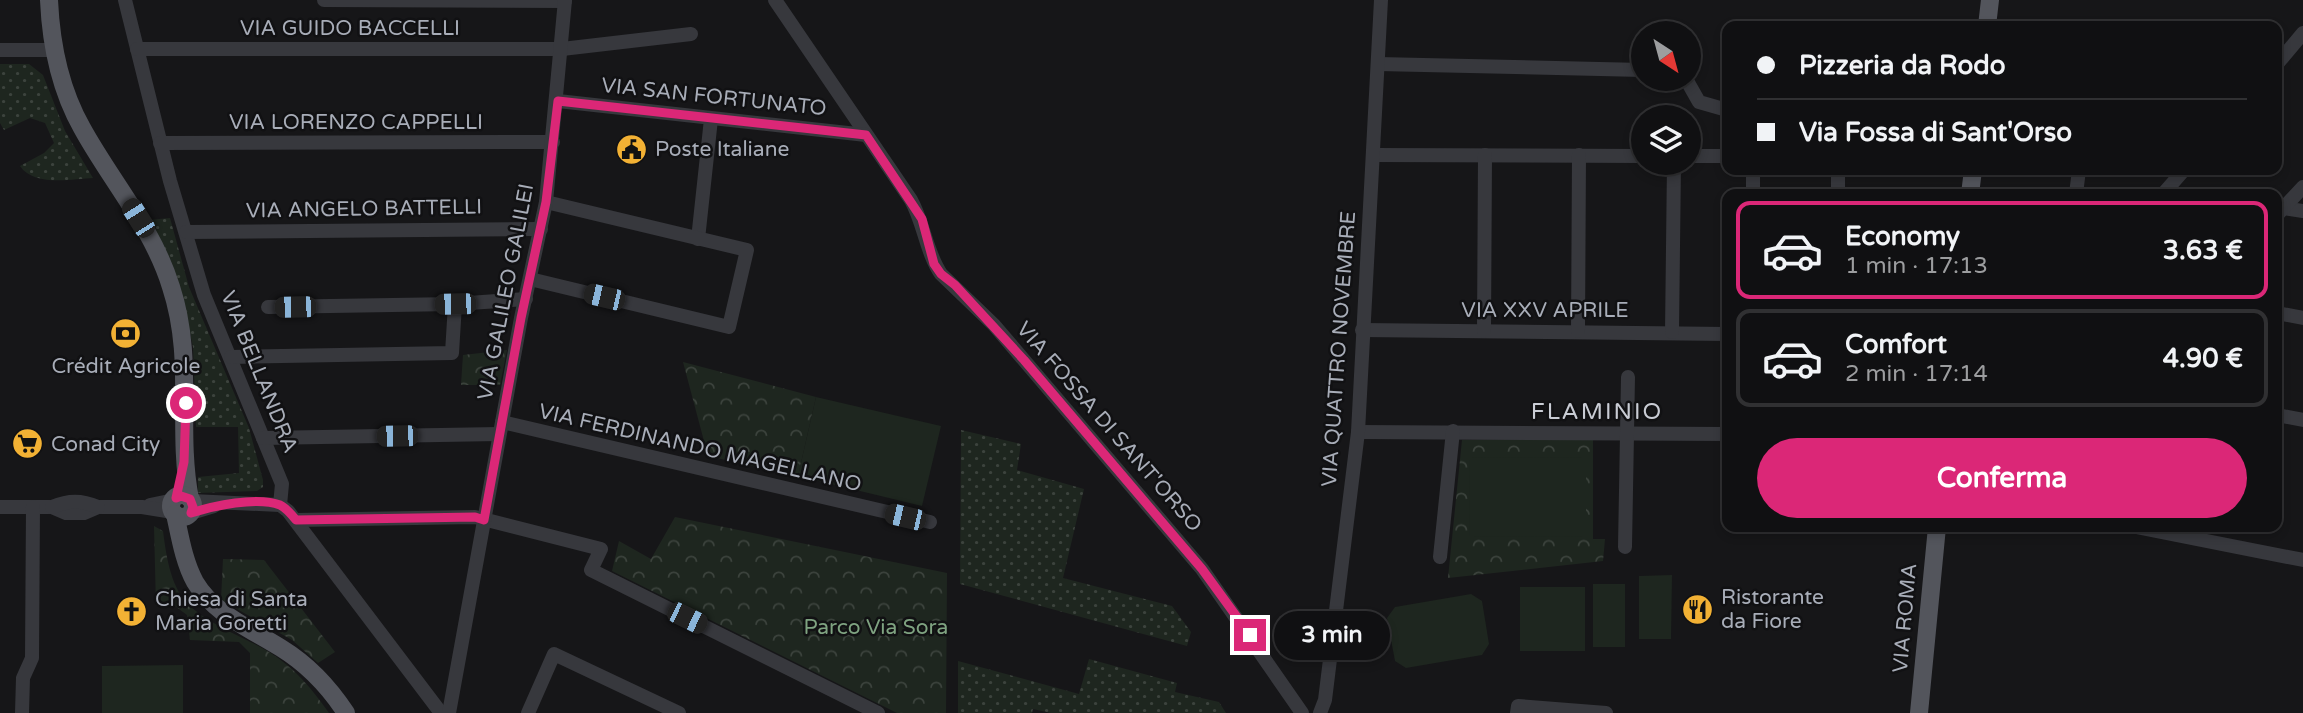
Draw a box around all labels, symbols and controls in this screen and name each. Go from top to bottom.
street label: VIA GUIDO BACCELLI [240,16,460,41]
north arrow [1631,21,1701,91]
map controls [1631,21,1701,175]
text: Pizzeria da Rodo [1799,50,2005,81]
street label: VIA SAN FORTUNATO [600,73,828,121]
button: layers [1631,105,1701,175]
street label: VIA LORENZO CAPPELLI [229,110,483,135]
text: Via Fossa di Sant'Orso [1799,117,2072,148]
public building icon: Poste Italiane [615,132,649,166]
place label: Poste Italiane [655,137,789,162]
street label: VIA GALILEO GALILEI [473,181,539,403]
street label: VIA ANGELO BATTELLI [246,194,482,224]
car [118,195,159,241]
street label: VIA QUATTRO NOVEMBRE [1317,210,1361,488]
icon: car [1761,219,1824,282]
text: Economy [1845,221,1960,252]
text: 3.63 € [2163,235,2243,266]
text: 1 min · 17:13 [1845,252,1988,280]
car [582,282,627,312]
street label: VIA BELLANDRA [215,287,303,457]
car [434,293,477,315]
car [274,296,317,318]
street label: VIA XXV APRILE [1461,298,1629,323]
bank icon: Crédit Agricole [109,317,143,351]
street label: VIA FOSSA DI SANT'ORSO [1011,317,1207,537]
icon: car [1761,327,1824,390]
text: Comfort [1845,329,1947,360]
text: 4.90 € [2163,343,2243,374]
place label: Crédit Agricole [52,354,201,379]
text: 2 min · 17:14 [1845,360,1988,388]
route start [170,387,202,419]
district label: FLAMINIO [1531,398,1663,426]
street label: VIA FERDINANDO MAGELLANO [536,399,864,497]
car [376,425,419,447]
supermarket icon: Conad City [11,427,45,461]
place label: Conad City [51,432,160,457]
button: Conferma [1757,438,2247,518]
car [883,502,928,532]
street label: VIA ROMA [1888,562,1922,674]
place label: Ristorante da Fiore [1721,585,1824,634]
place label: Chiesa di Santa Maria Goretti [155,587,308,636]
restaurant icon: Ristorante da Fiore [1681,592,1715,626]
church icon: Chiesa di Santa Maria Goretti [115,594,149,628]
car [664,599,711,637]
callout: 3 min [1274,610,1390,660]
park label: Parco Via Sora [804,615,948,640]
route end [1234,619,1266,651]
text: 3 min [1301,621,1363,649]

